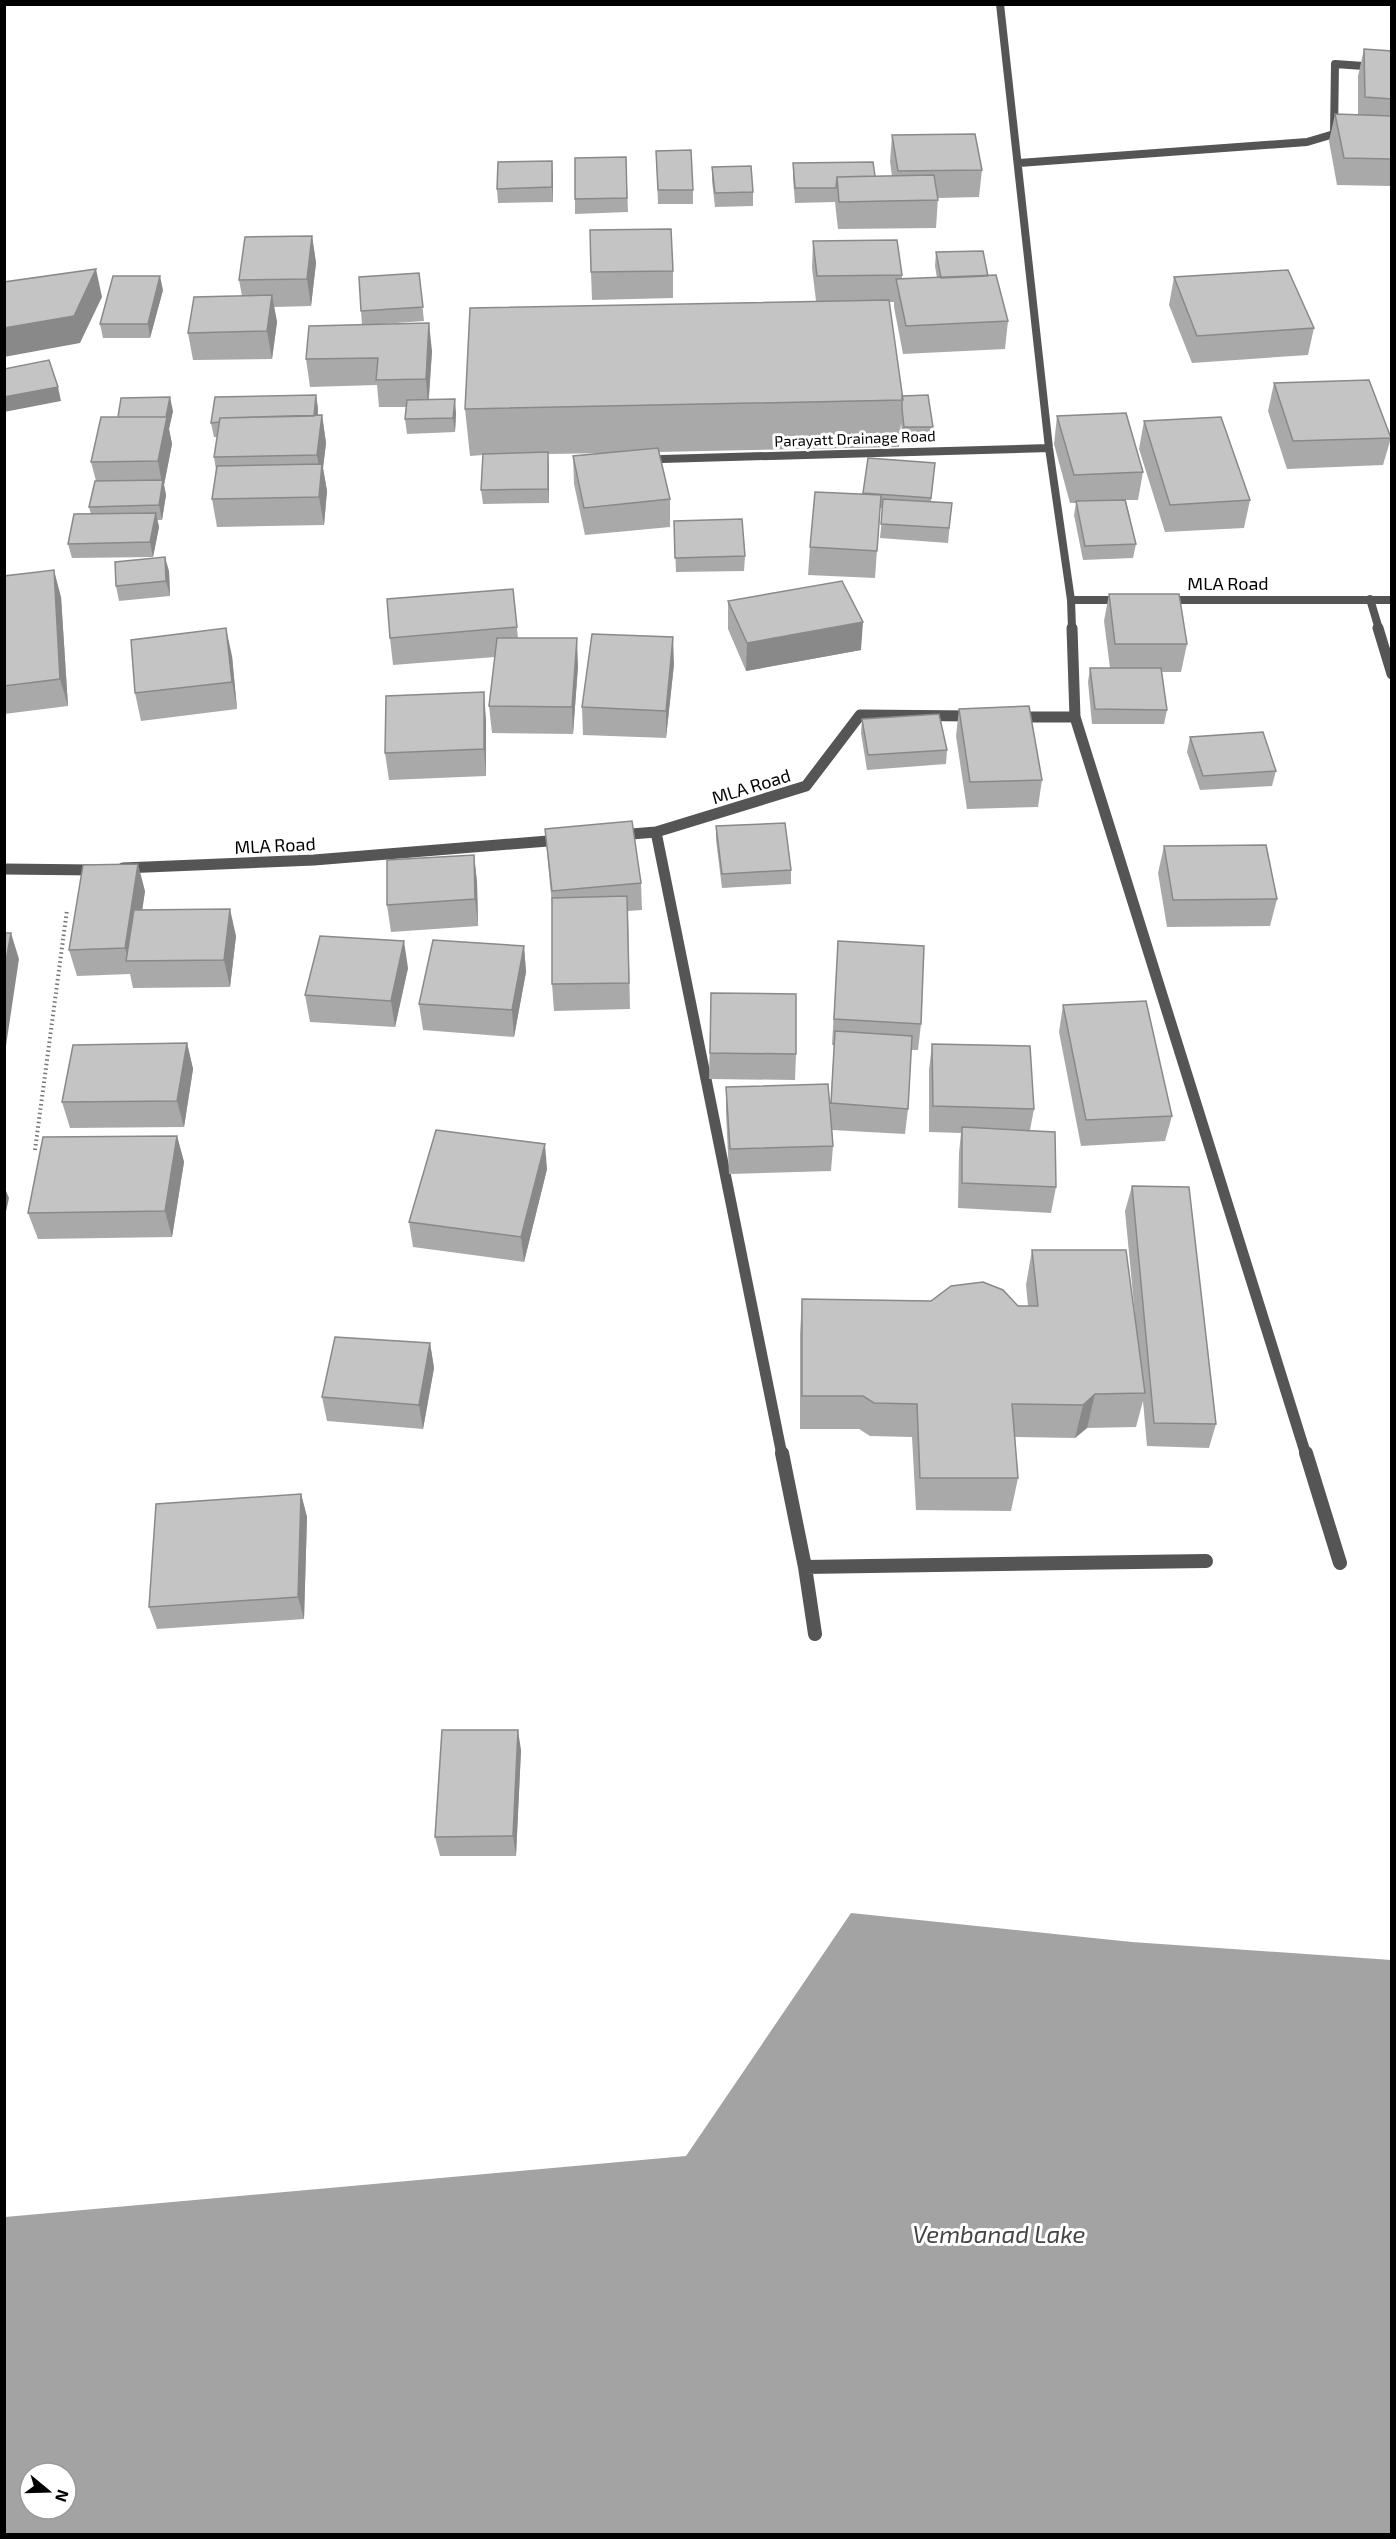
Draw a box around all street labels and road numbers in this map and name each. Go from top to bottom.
street label: Parayatt Drainage Road [774,426,936,450]
street label: MLA Road [1187,572,1269,594]
street label: MLA Road [709,764,793,808]
street label: MLA Road [234,832,316,858]

